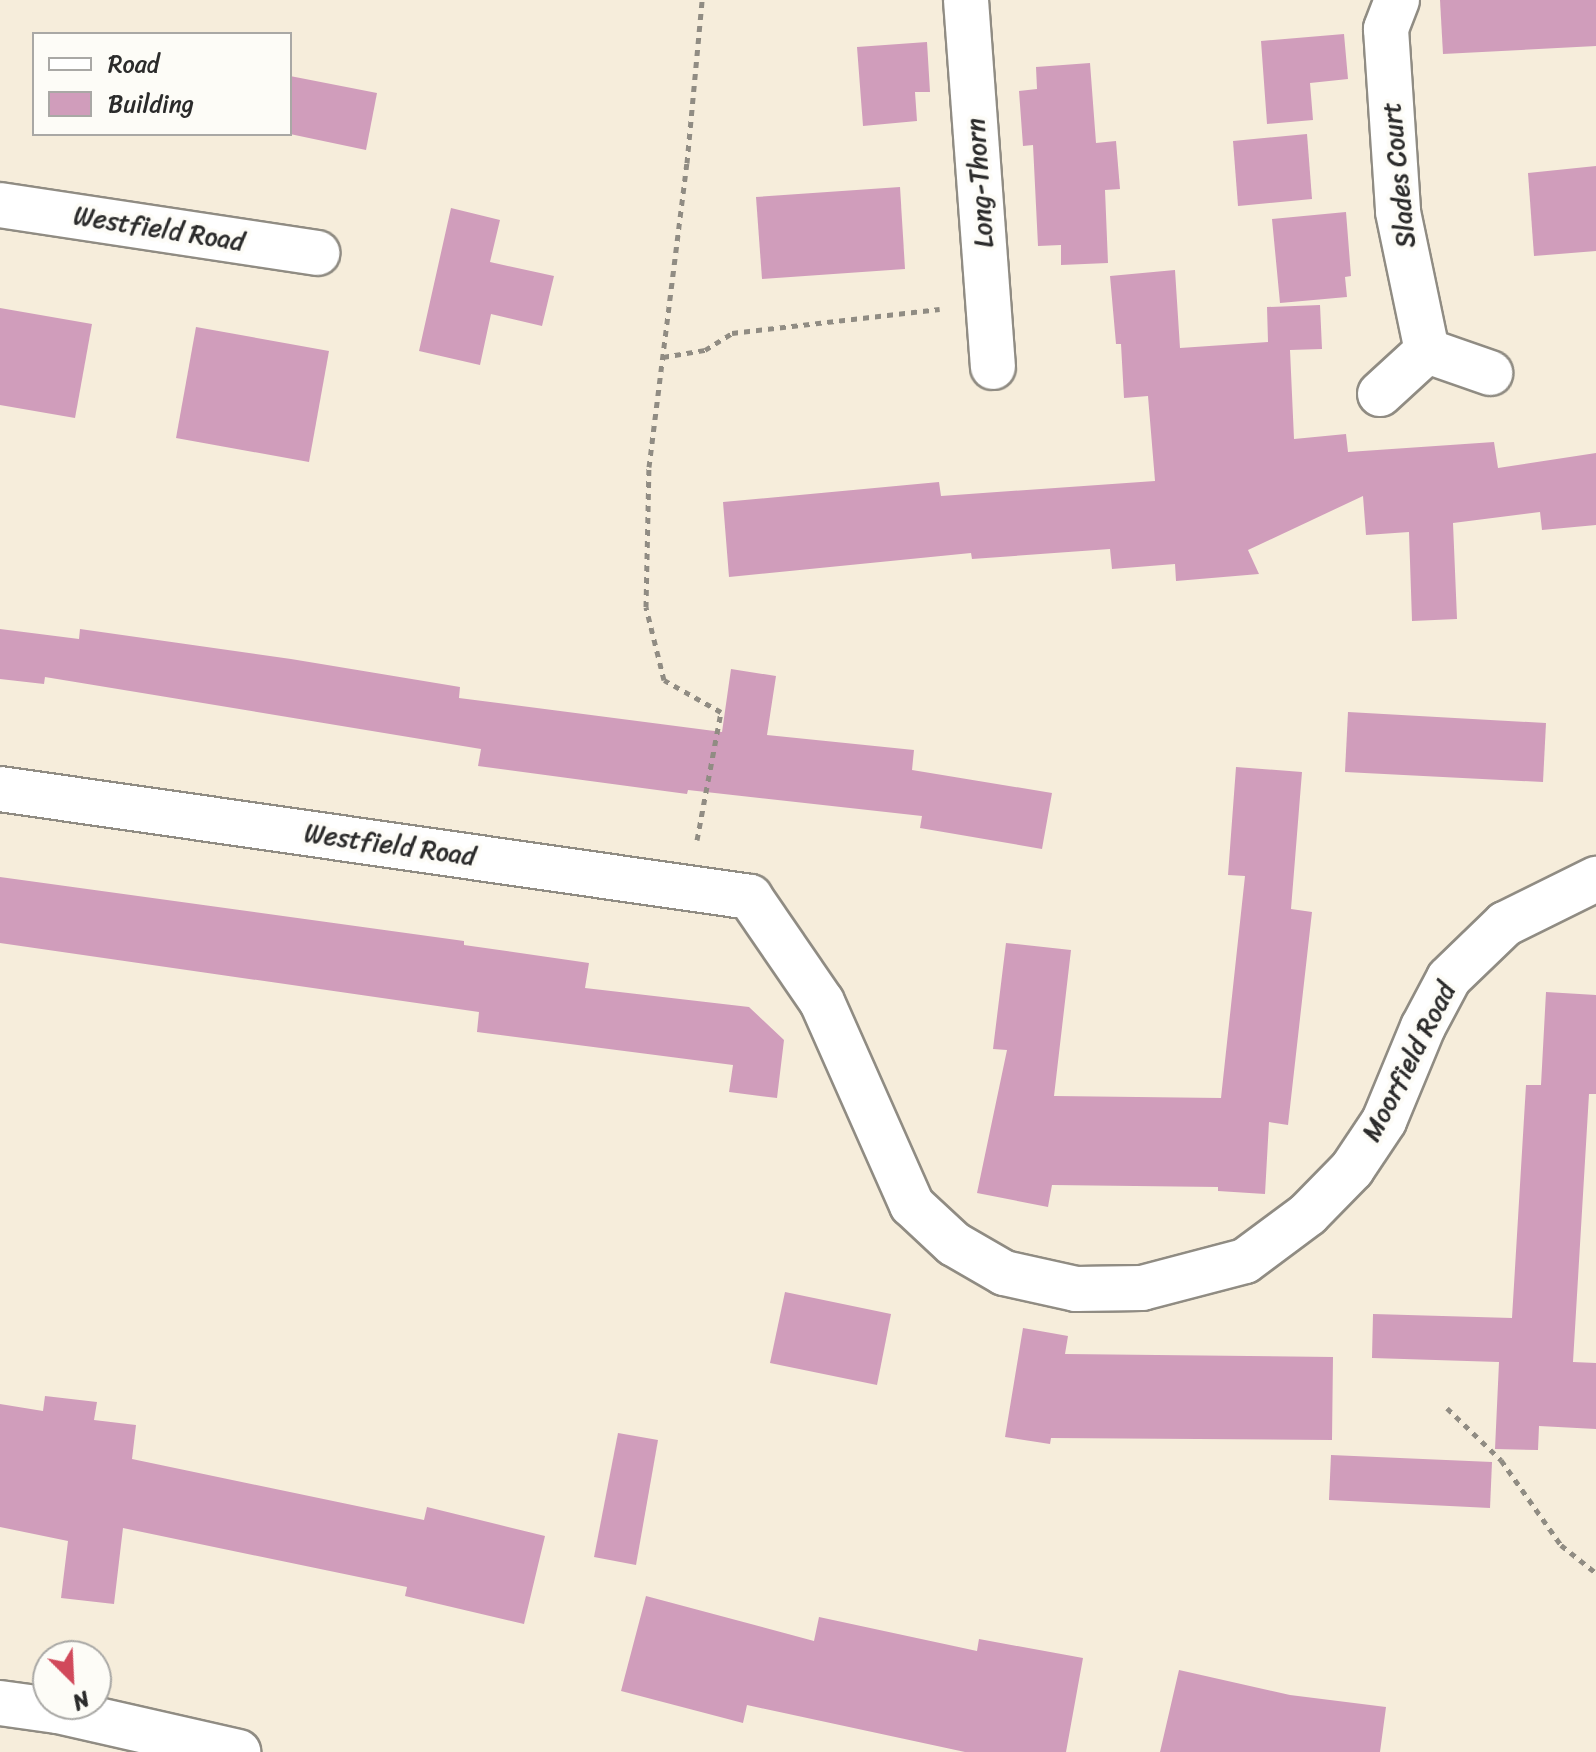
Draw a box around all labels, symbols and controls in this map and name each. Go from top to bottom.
legend [32,32,292,136]
text: Road [108,43,159,85]
text: Building [108,83,194,125]
street label: Slades Court [1376,100,1422,250]
street label: Long-Thorn [960,117,1000,249]
street label: Westfield Road [71,200,247,258]
street label: Westfield Road [302,818,478,872]
street label: Moorfield Road [1356,978,1462,1146]
north arrow [32,1640,112,1720]
text: N [66,1680,96,1721]

